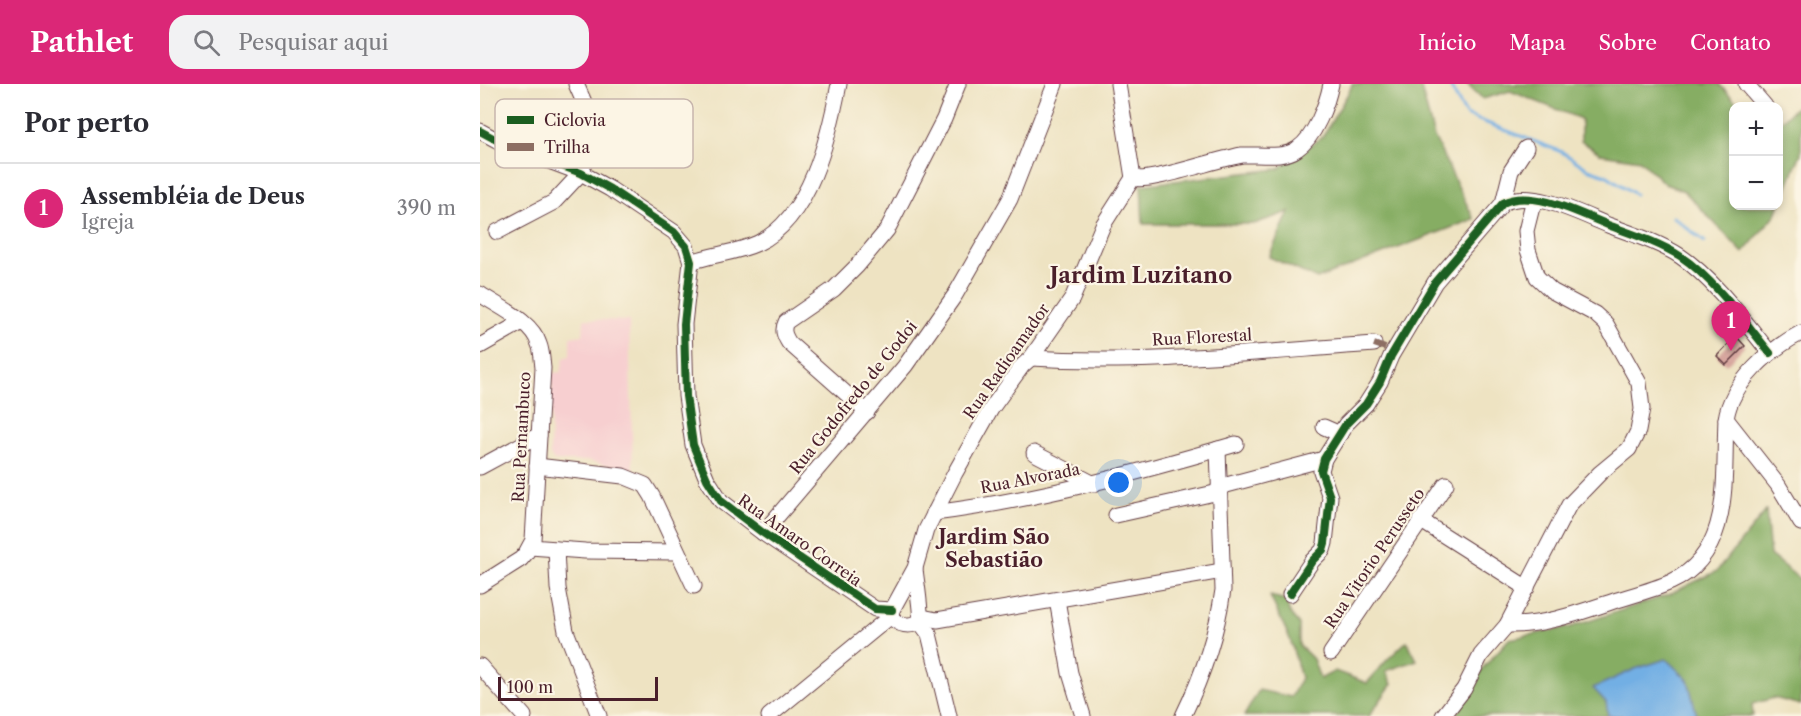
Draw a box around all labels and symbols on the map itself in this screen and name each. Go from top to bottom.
legend [495,99,693,168]
text: Ciclovia [544,110,606,130]
text: Trilha [544,137,590,157]
district label: Jardim Luzitano [1046,262,1232,289]
street label: Rua Radioamador [959,299,1054,423]
pin: 1 [1712,302,1750,351]
street label: Rua Godofredo de Godoi [785,316,921,478]
street label: Rua Florestal [1151,324,1253,350]
street label: Rua Pernambuco [508,371,534,503]
street label: Rua Alvorada [978,458,1082,497]
your location [1104,468,1133,497]
street label: Rua Vitorio Perusseto [1320,484,1429,632]
street label: Rua Amaro Correia [734,490,866,591]
district label: Jardim São Sebastião [934,525,1050,572]
scale bar [498,674,658,702]

